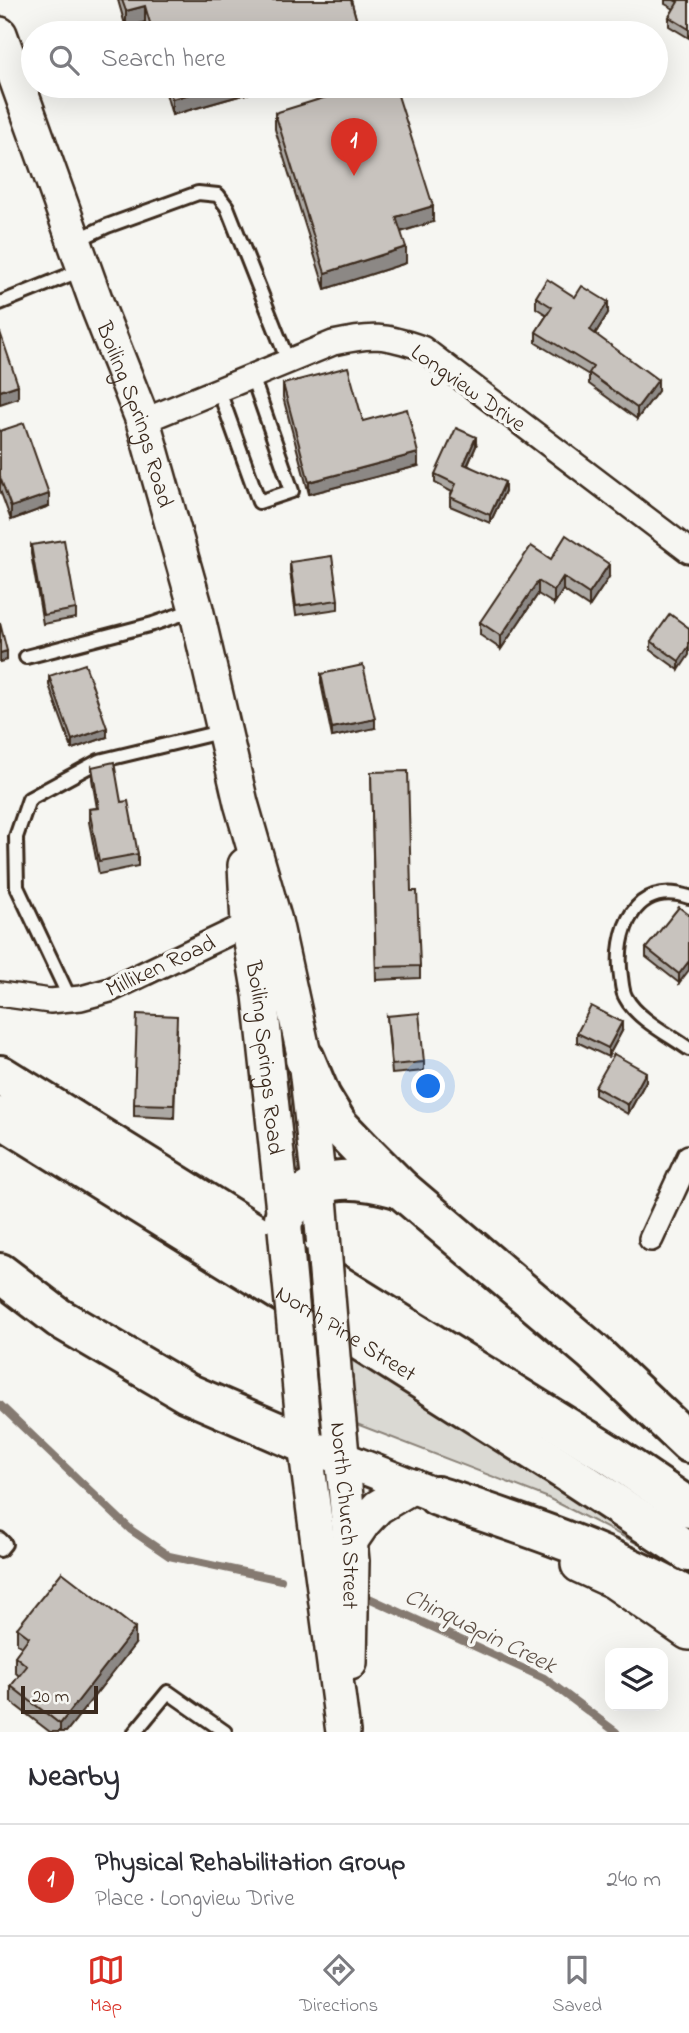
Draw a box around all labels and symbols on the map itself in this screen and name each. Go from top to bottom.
pin: 1 [331,118,377,176]
street label: Boiling Springs Road [86,316,181,512]
street label: Longview Drive [403,337,533,442]
street label: Milliken Road [101,927,221,1007]
street label: Boiling Springs Road [235,958,291,1157]
your location [411,1069,445,1103]
street label: North Pine Street [268,1278,422,1391]
street label: North Church Street [320,1421,366,1610]
water label: Chinquapin Creek [398,1580,563,1685]
scale bar [21,1683,98,1715]

